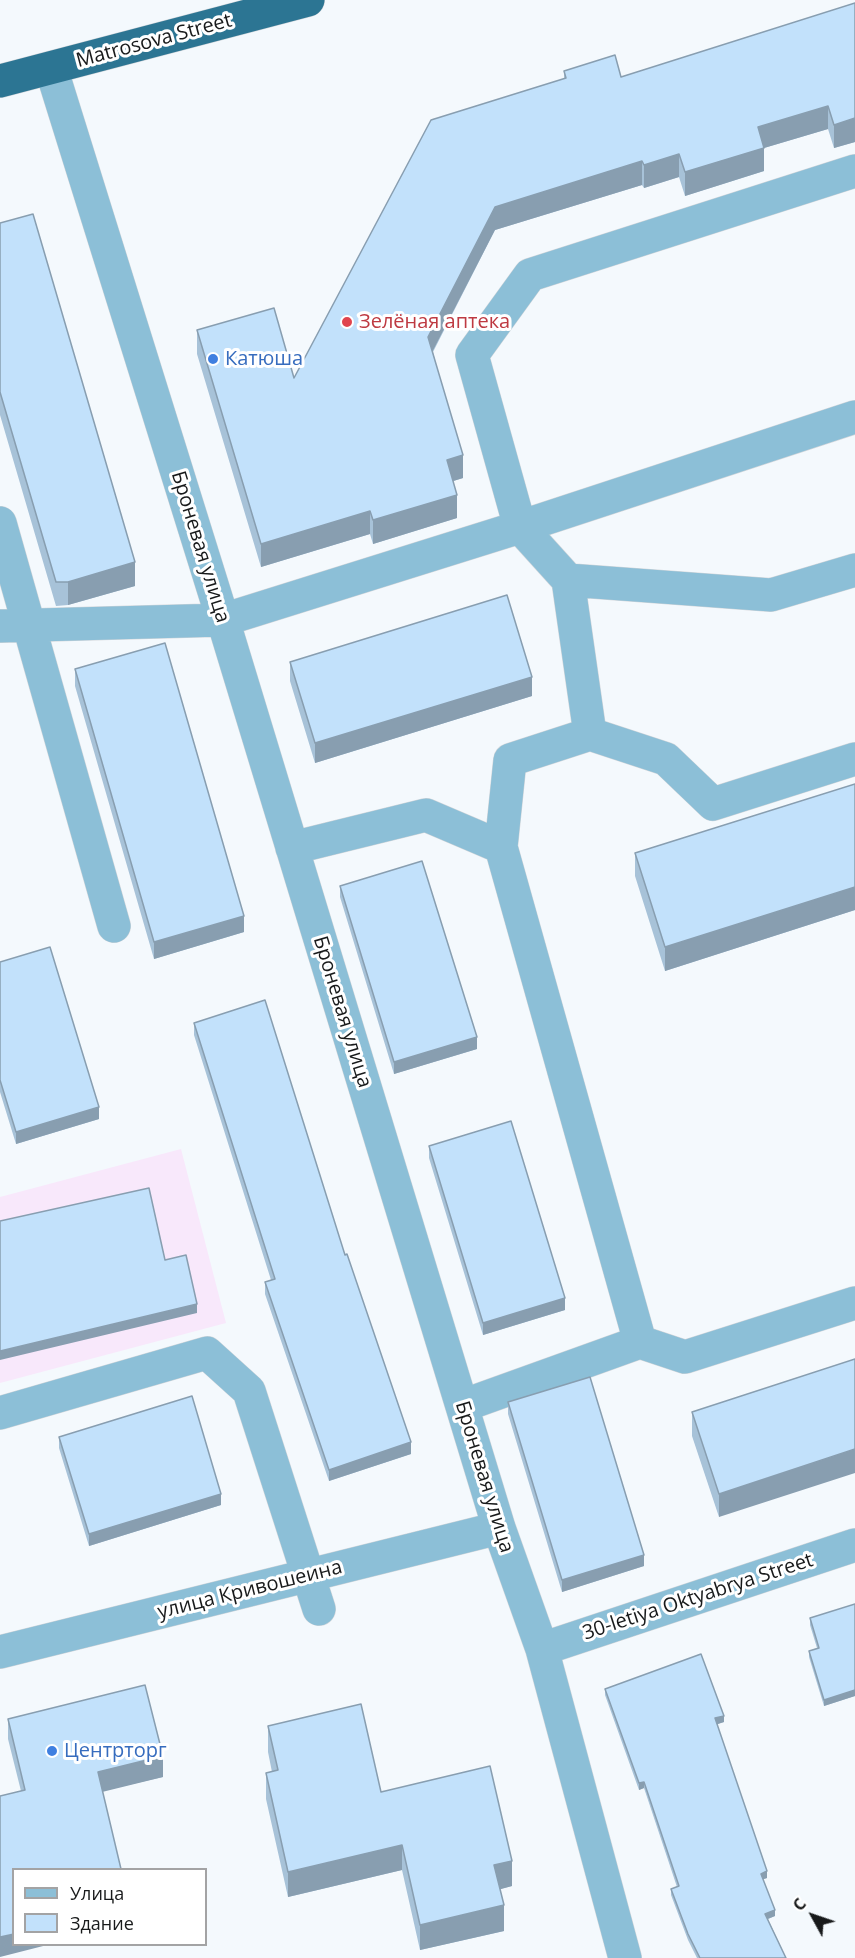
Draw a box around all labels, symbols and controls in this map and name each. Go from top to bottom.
street label: Matrosova Street [74,9,234,73]
place label: Зелёная аптека [359,310,510,334]
marker: Зелёная аптека [340,315,354,329]
place label: Катюша [225,347,303,371]
marker: Катюша [206,352,220,366]
street label: Броневая улица [166,468,234,626]
street label: Броневая улица [308,933,376,1091]
street label: Броневая улица [450,1398,518,1556]
street label: 30-letiya Oktyabrya Street [580,1548,816,1646]
street label: улица Кривошеина [155,1555,345,1625]
place label: Центрторг [64,1739,167,1763]
marker: Центрторг [45,1744,59,1758]
legend [12,1868,207,1946]
text: Улица [70,1881,124,1905]
north arrow [783,1886,843,1946]
text: С [788,1893,811,1915]
text: Здание [70,1911,134,1935]

